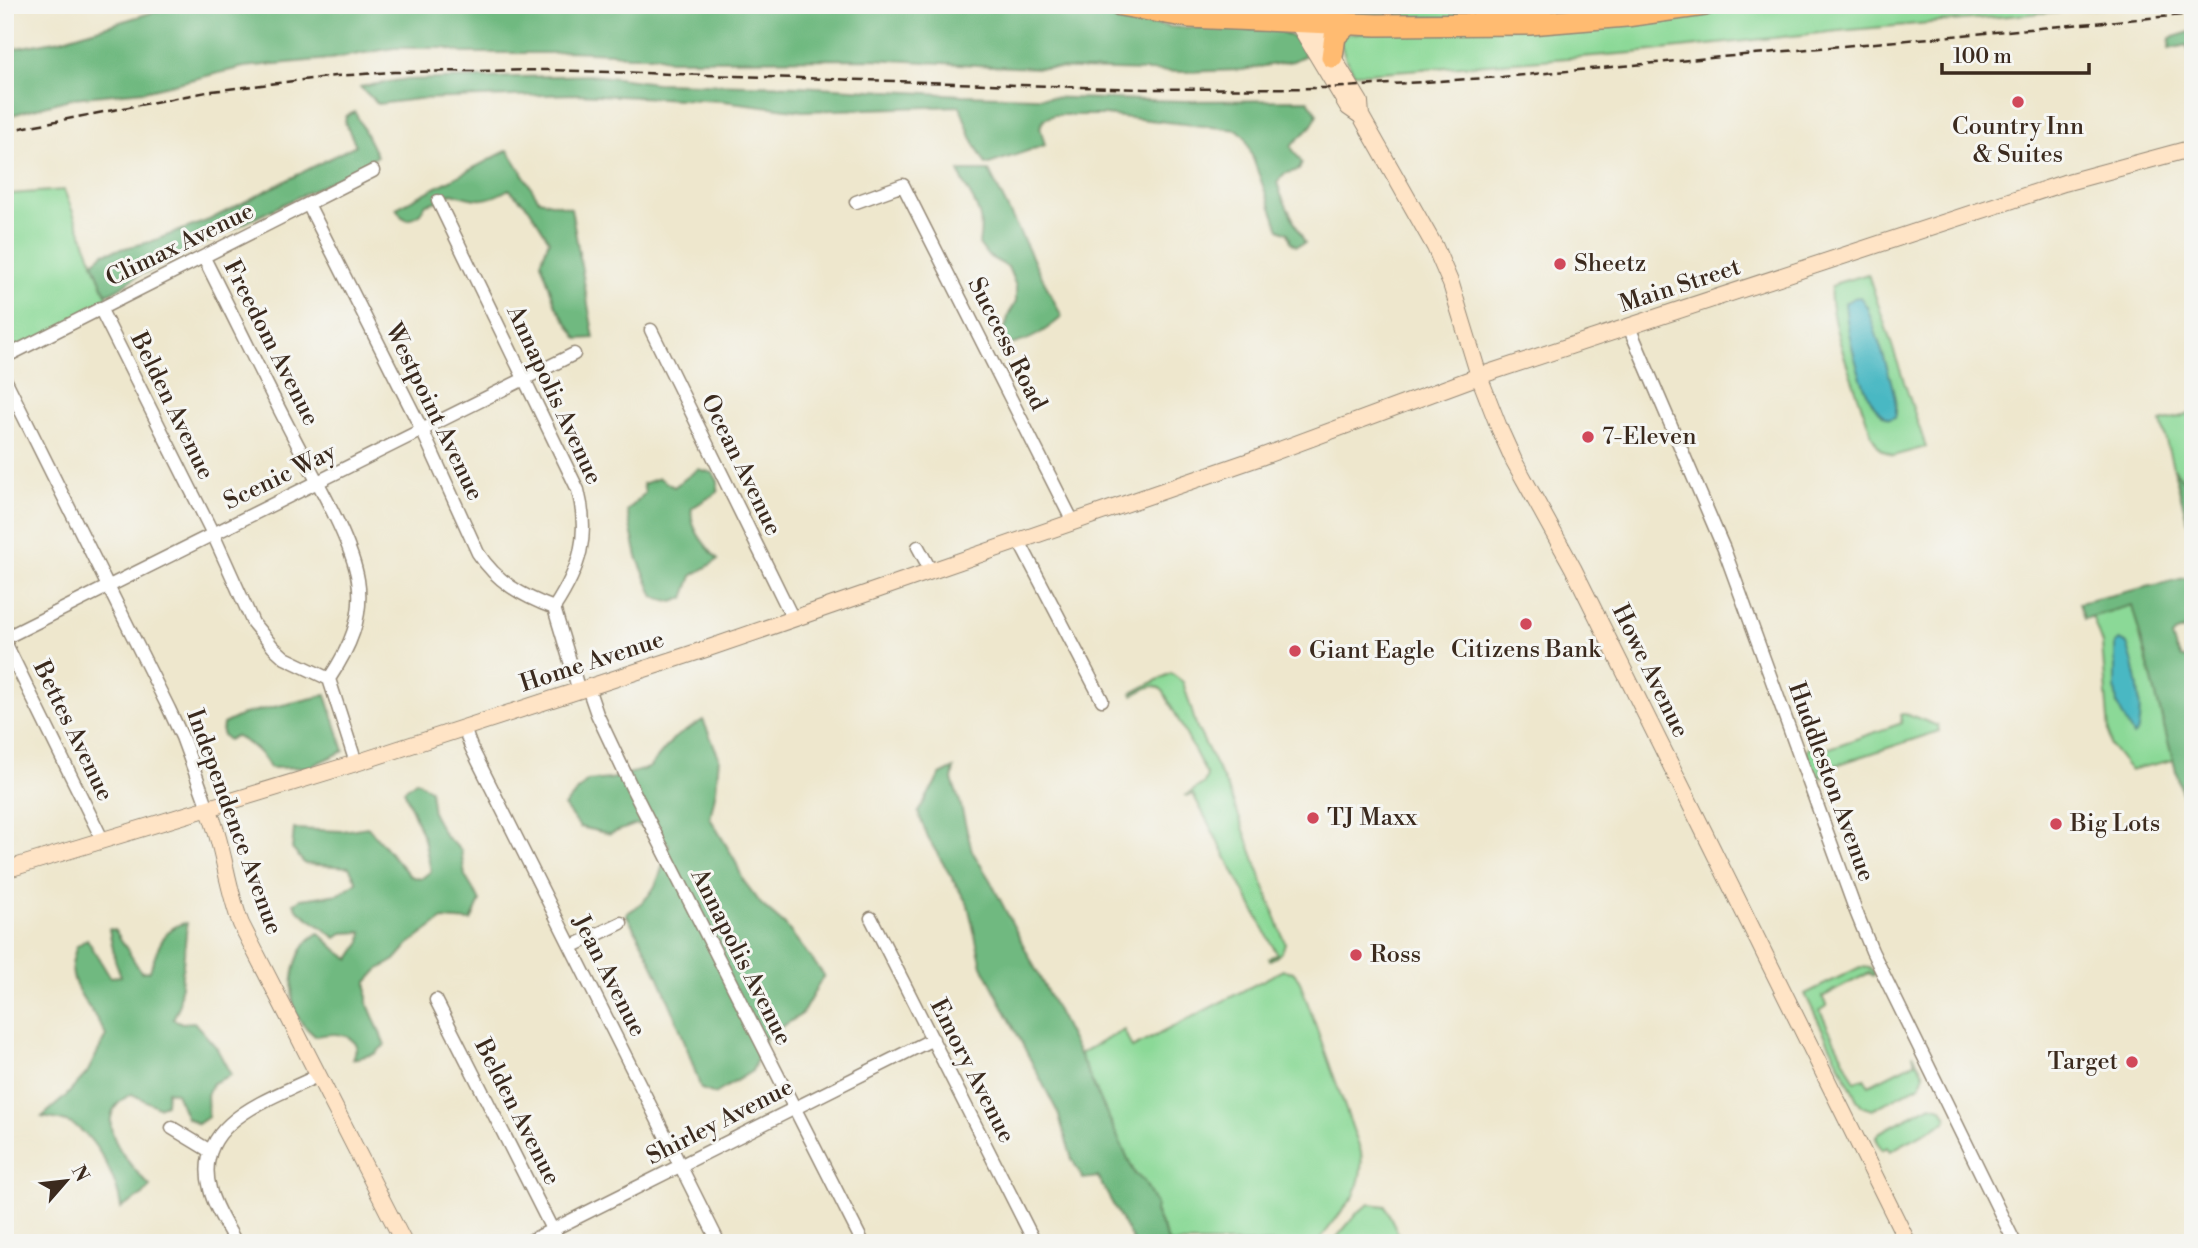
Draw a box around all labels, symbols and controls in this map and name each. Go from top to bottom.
scale bar [1942,32,2090,76]
text: 100 m [1953,44,2012,70]
marker: Country Inn & Suites [2010,94,2026,110]
place label: Country Inn & Suites [1952,112,2084,170]
street label: Climax Avenue [101,196,259,294]
place label: Sheetz [1574,249,1646,279]
street label: Main Street [1616,252,1745,320]
street label: Freedom Avenue [216,255,326,431]
marker: Sheetz [1552,256,1568,272]
street label: Success Road [961,272,1054,416]
street label: Annapolis Avenue [499,300,609,489]
street label: Westpoint Avenue [378,317,490,506]
street label: Belden Avenue [123,327,221,485]
street label: Ocean Avenue [694,389,788,541]
place label: 7-Eleven [1602,422,1697,452]
marker: 7-Eleven [1580,429,1596,445]
street label: Scenic Way [219,437,341,517]
street label: Howe Avenue [1605,599,1695,743]
marker: Citizens Bank [1518,616,1534,632]
street label: Home Avenue [516,625,668,699]
place label: Citizens Bank [1451,635,1602,665]
place label: Giant Eagle [1309,636,1435,666]
marker: Giant Eagle [1287,643,1303,659]
street label: Bettes Avenue [26,655,120,806]
street label: Huddleston Avenue [1781,678,1881,886]
street label: Independence Avenue [179,705,289,939]
place label: TJ Maxx [1327,803,1418,833]
place label: Big Lots [2069,809,2160,839]
marker: TJ Maxx [1305,810,1321,826]
marker: Big Lots [2048,816,2064,832]
street label: Annapolis Avenue [683,863,798,1050]
street label: Jean Avenue [565,909,653,1042]
place label: Ross [1370,940,1421,970]
marker: Ross [1348,947,1364,963]
street label: Emory Avenue [923,994,1021,1148]
street label: Belden Avenue [467,1033,567,1190]
place label: Target [2047,1047,2119,1077]
marker: Target [2124,1054,2140,1070]
street label: Shirley Avenue [642,1072,798,1172]
north arrow [32,1146,102,1216]
text: N [66,1161,94,1186]

